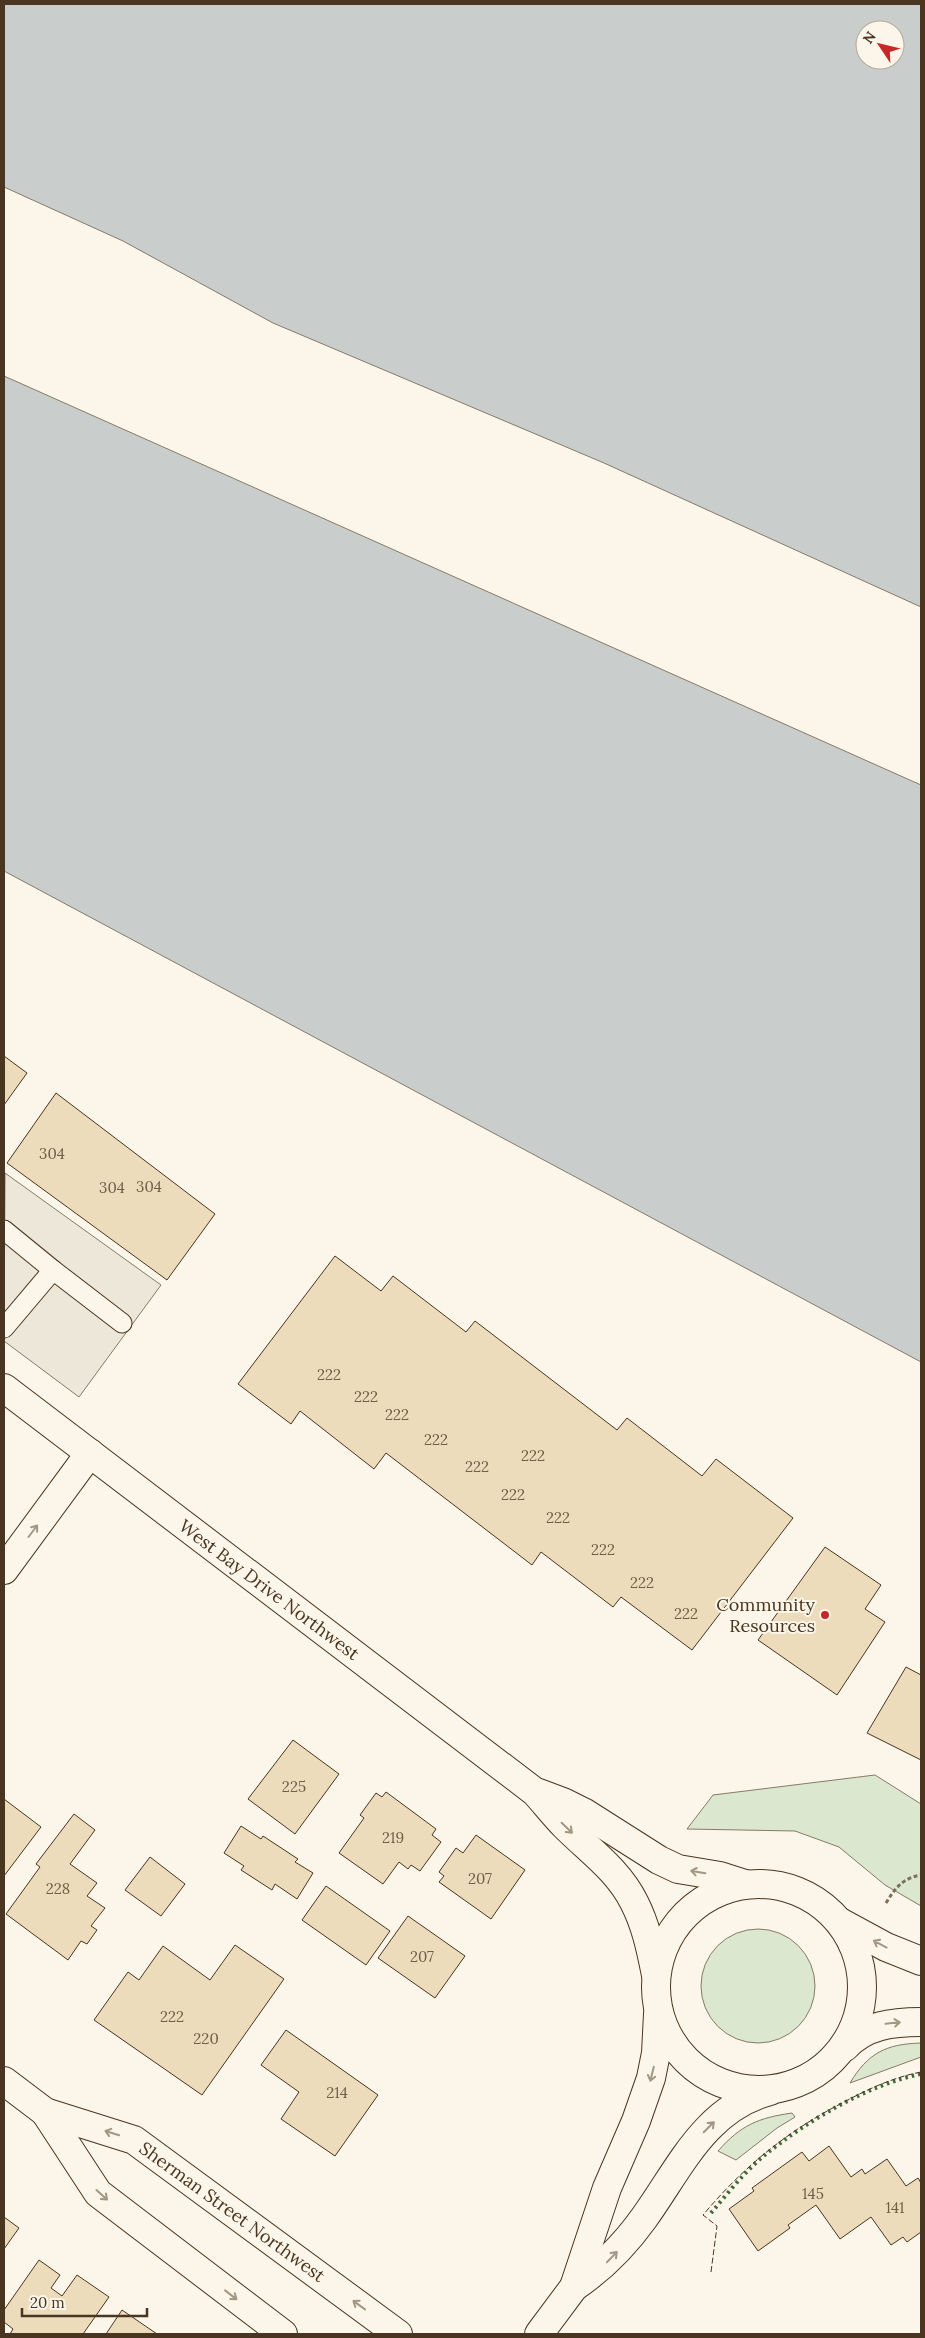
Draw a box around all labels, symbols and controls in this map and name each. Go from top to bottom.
north arrow [855,20,905,70]
text: N [859,28,880,47]
house number: 304 [39,1144,65,1163]
house number: 304 [136,1177,162,1196]
house number: 304 [99,1178,125,1197]
house number: 222 [317,1365,341,1384]
house number: 222 [354,1387,378,1406]
house number: 222 [385,1405,409,1424]
house number: 222 [424,1430,448,1449]
house number: 222 [521,1446,545,1465]
house number: 222 [465,1457,489,1476]
house number: 222 [501,1485,525,1504]
house number: 222 [546,1508,570,1527]
street label: West Bay Drive Northwest [174,1514,364,1665]
one-way arrow [28,1524,38,1538]
house number: 222 [591,1540,615,1559]
house number: 222 [630,1573,654,1592]
place label: Community Resources [716,1593,815,1637]
house number: 222 [674,1604,698,1623]
marker: Community Resources [819,1609,831,1621]
house number: 225 [282,1777,306,1796]
one-way arrow [561,1822,574,1834]
house number: 219 [382,1828,404,1847]
one-way arrow [690,1867,706,1877]
house number: 207 [468,1869,492,1888]
house number: 228 [46,1879,70,1898]
one-way arrow [873,1938,888,1948]
house number: 207 [410,1947,434,1966]
house number: 222 [160,2007,184,2026]
one-way arrow [885,2019,901,2028]
house number: 220 [193,2029,219,2048]
one-way arrow [647,2065,656,2081]
house number: 214 [326,2083,348,2102]
one-way arrow [702,2121,715,2133]
one-way arrow [104,2128,120,2138]
street label: Sherman Street Northwest [135,2136,330,2287]
house number: 145 [802,2184,824,2203]
one-way arrow [96,2189,109,2201]
house number: 141 [885,2198,905,2217]
one-way arrow [606,2251,618,2263]
scale bar [22,2286,148,2318]
one-way arrow [224,2289,237,2300]
text: 20 m [30,2293,65,2312]
one-way arrow [353,2300,366,2311]

